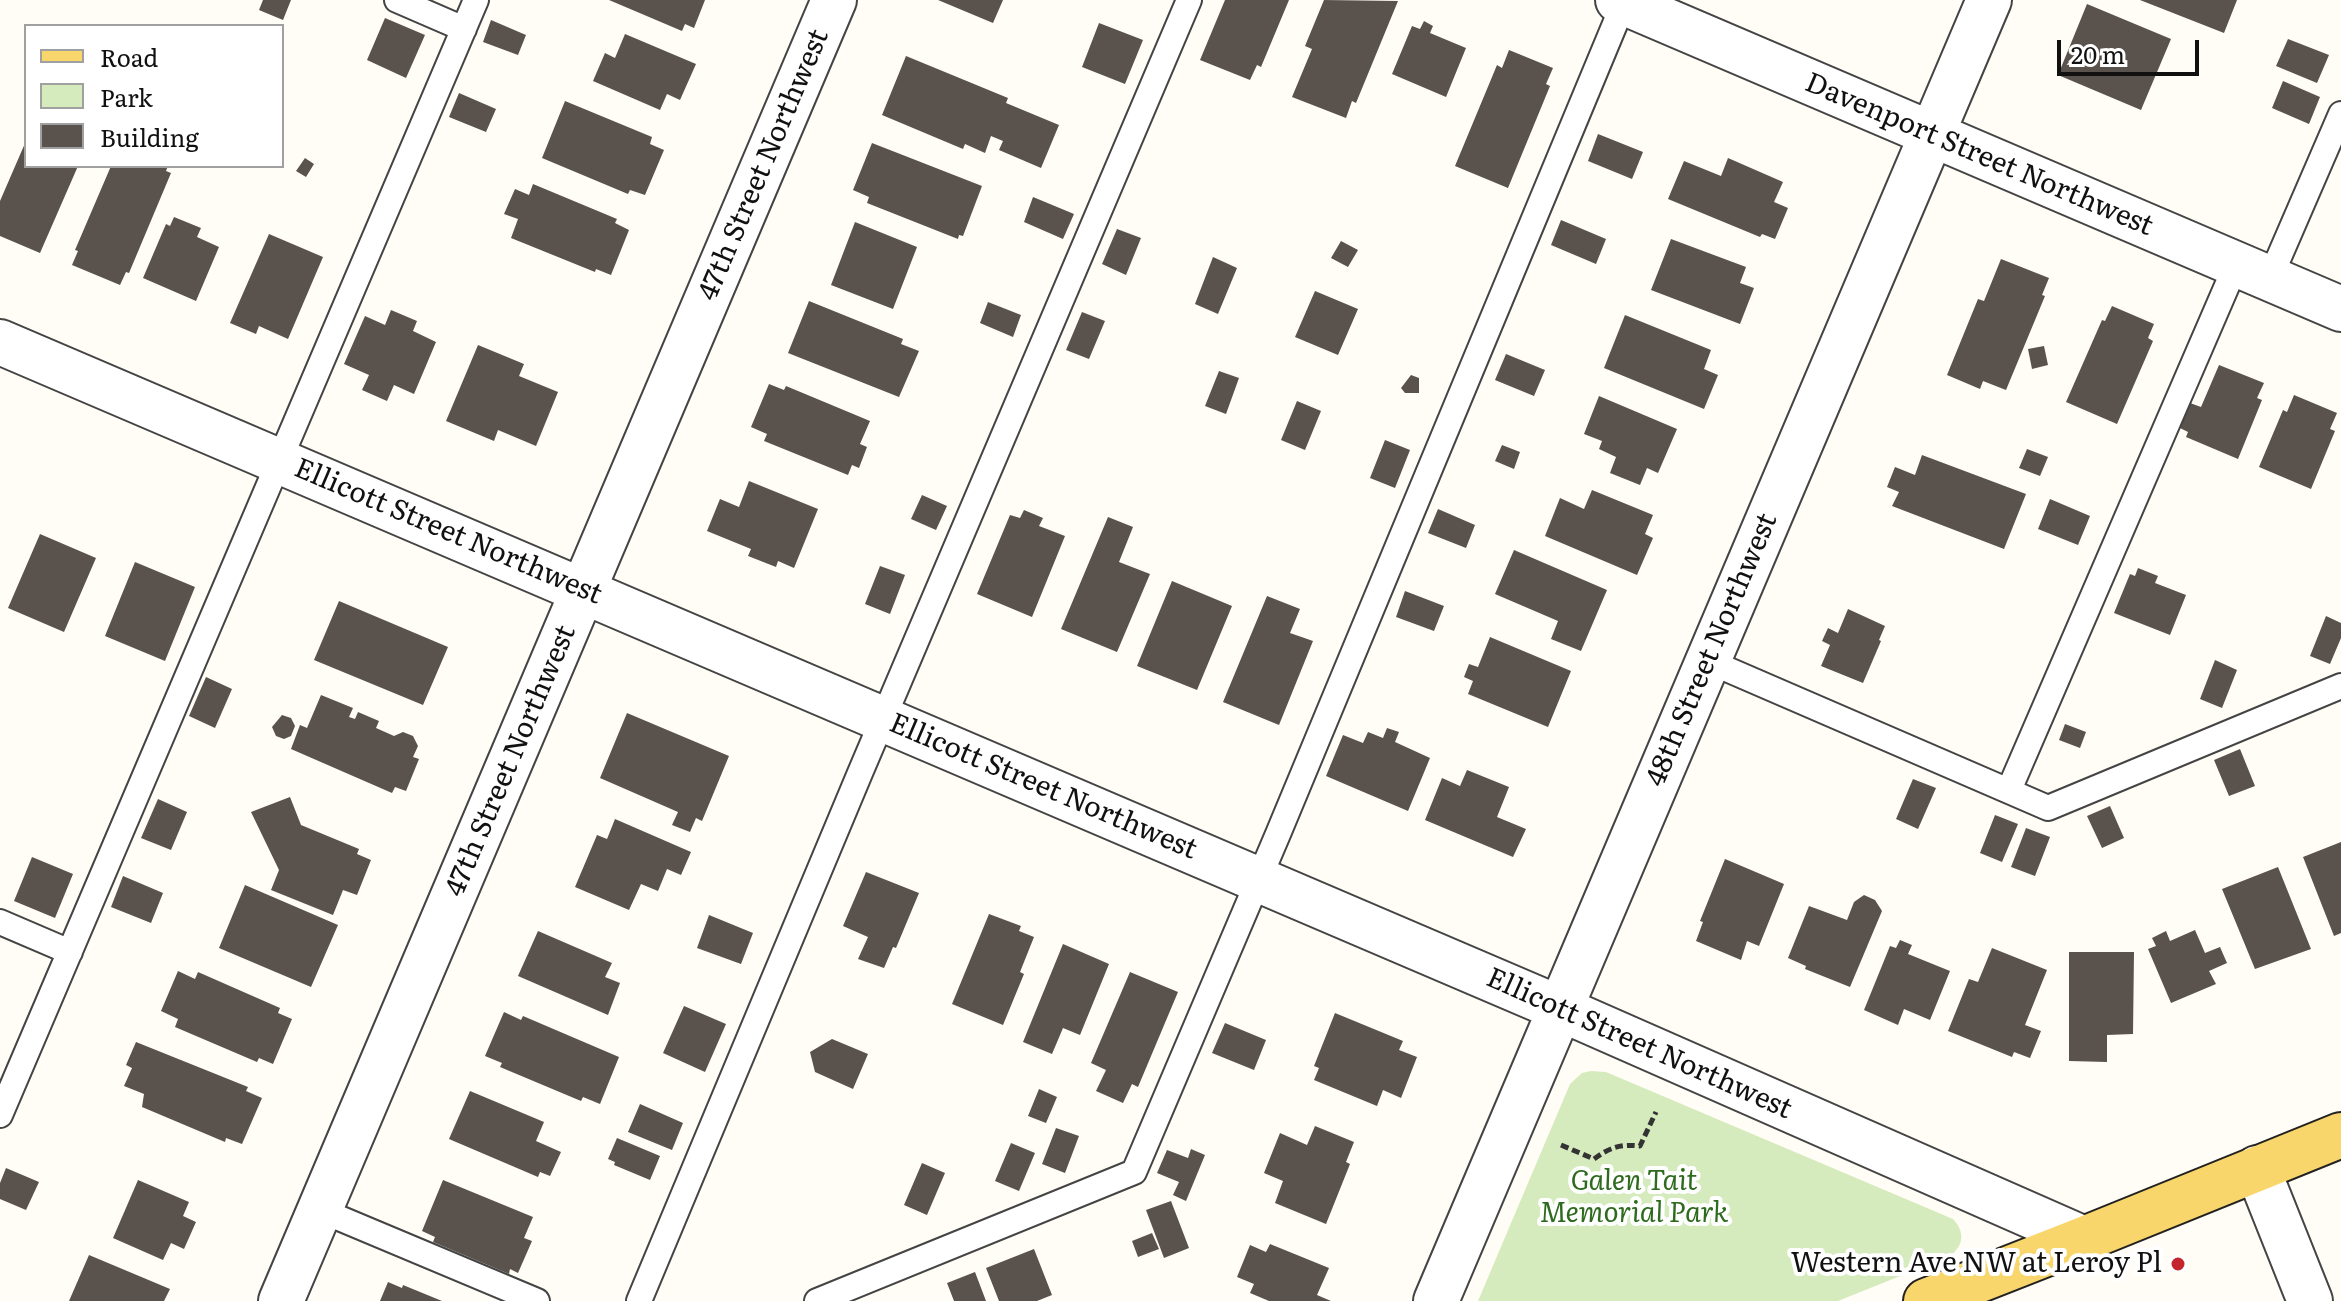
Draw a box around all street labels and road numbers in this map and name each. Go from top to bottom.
street label: 47th Street Northwest [692,24,836,306]
street label: Davenport Street Northwest [1800,66,2158,244]
street label: Ellicott Street Northwest [289,452,607,612]
street label: 48th Street Northwest [1639,508,1785,792]
street label: 47th Street Northwest [439,620,583,902]
street label: Ellicott Street Northwest [884,707,1202,867]
street label: Ellicott Street Northwest [1481,961,1797,1127]

